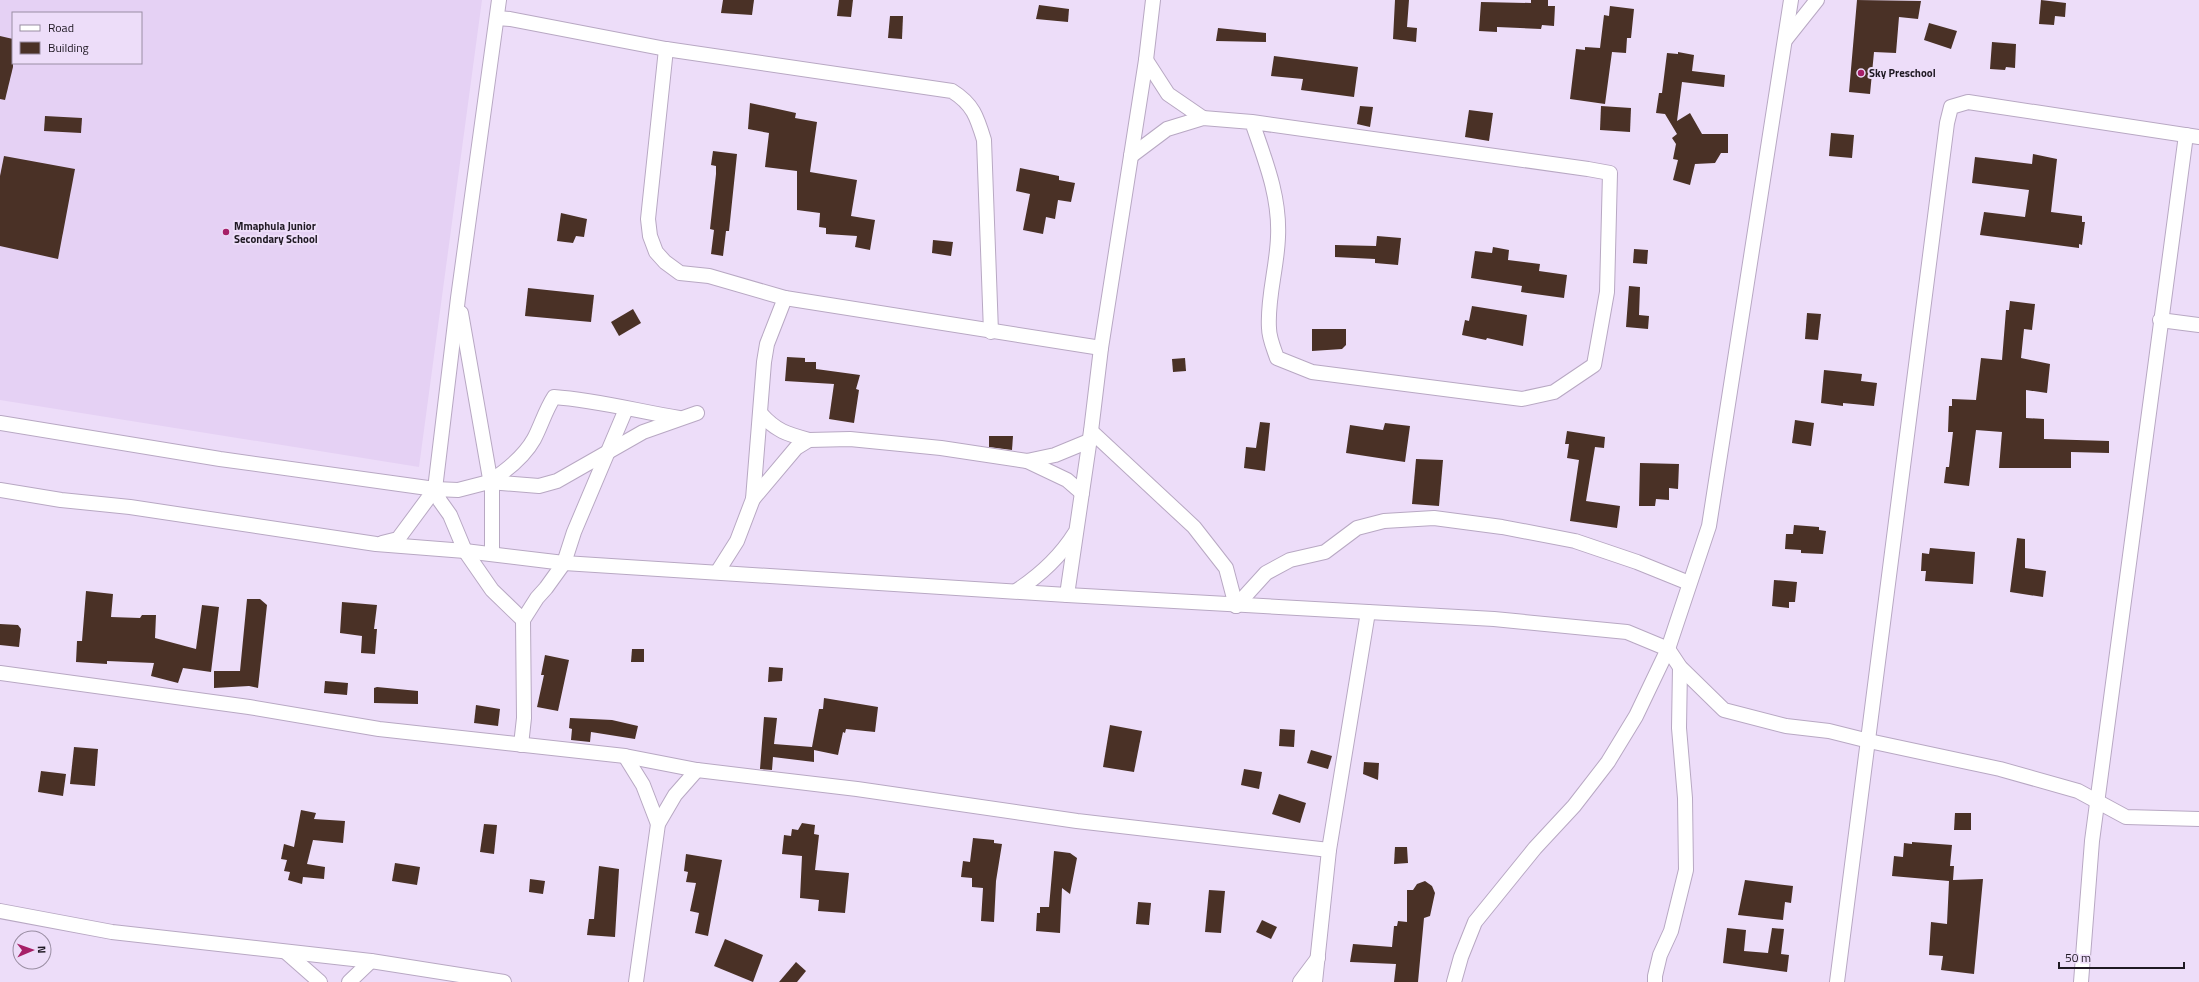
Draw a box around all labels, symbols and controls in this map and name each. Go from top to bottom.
legend [12,12,142,64]
text: Road [48,18,74,37]
text: Building [48,38,89,57]
place label: Sky Preschool [1869,65,1936,81]
marker: Sky Preschool [1856,68,1866,78]
place label: Mmaphula Junior Secondary School [234,218,318,247]
marker: Mmaphula Junior Secondary School [221,227,231,237]
north arrow [12,930,52,970]
scale bar [2059,944,2184,970]
text: N [34,946,50,954]
text: 50 m [2065,948,2091,967]

